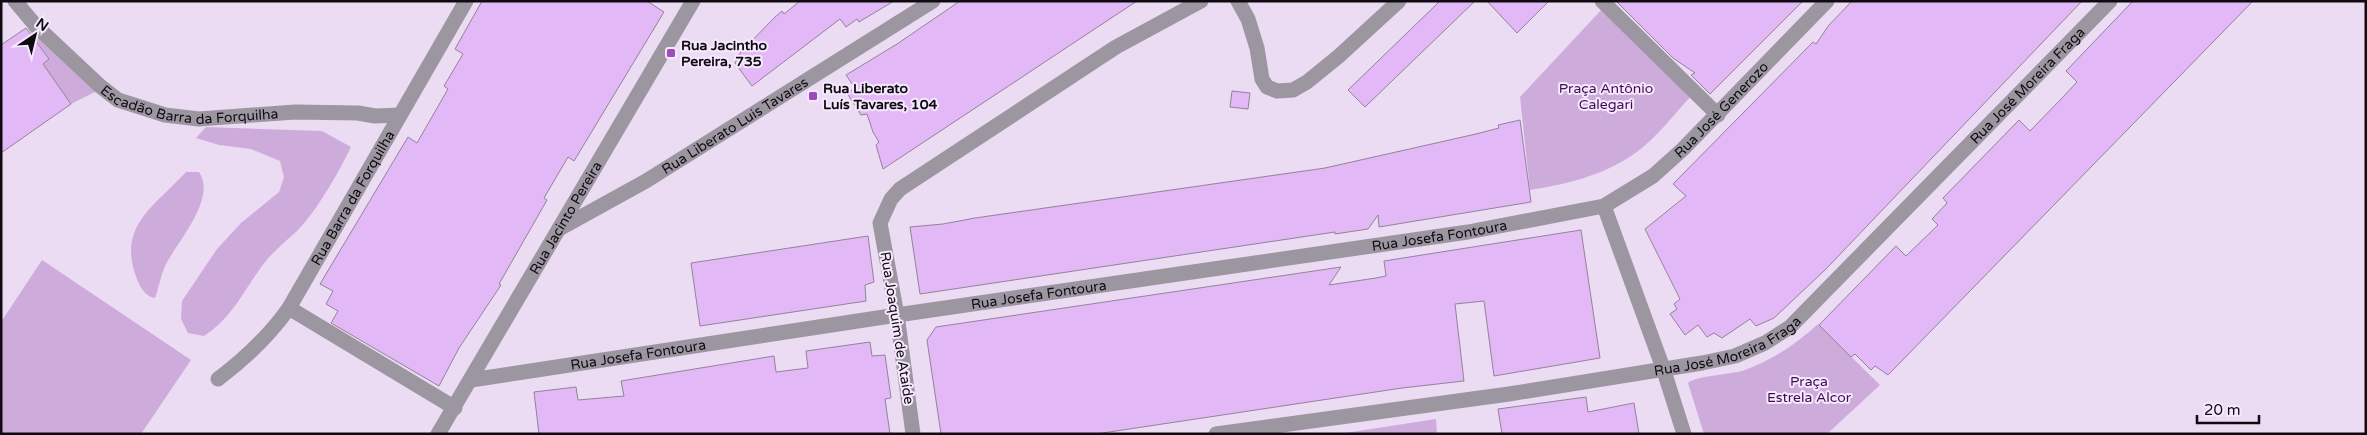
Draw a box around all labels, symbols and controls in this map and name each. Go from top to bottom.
north arrow [10,10,60,60]
text: N [33,15,52,35]
street label: Rua José Moreira Fraga [1966,23,2088,147]
place label: Rua Jacintho Pereira, 735 [681,37,768,70]
marker: Rua Jacintho Pereira, 735 [665,47,677,59]
street label: Rua José Generozo [1671,58,1772,161]
street label: Rua Liberato Luis Tavares [658,73,811,178]
place label: Rua Liberato Luís Tavares, 104 [823,80,937,113]
park label: Praça Antônio Calegari [1559,80,1653,113]
street label: Escadão Barra da Forquilha [97,81,279,128]
marker: Rua Liberato Luís Tavares, 104 [807,90,819,102]
street label: Rua Barra da Forquilha [307,127,398,268]
street label: Rua Jacinto Pereira [526,158,605,277]
street label: Rua Josefa Fontoura [1370,216,1508,254]
street label: Rua Joaquim de Ataíde [877,251,917,406]
street label: Rua Josefa Fontoura [970,276,1107,313]
street label: Rua José Moreira Fraga [1653,312,1805,379]
street label: Rua Josefa Fontoura [569,336,707,373]
park label: Praça Estrela Alcor [1767,373,1852,406]
scale bar [2197,392,2260,424]
text: 20 m [2204,401,2241,419]

